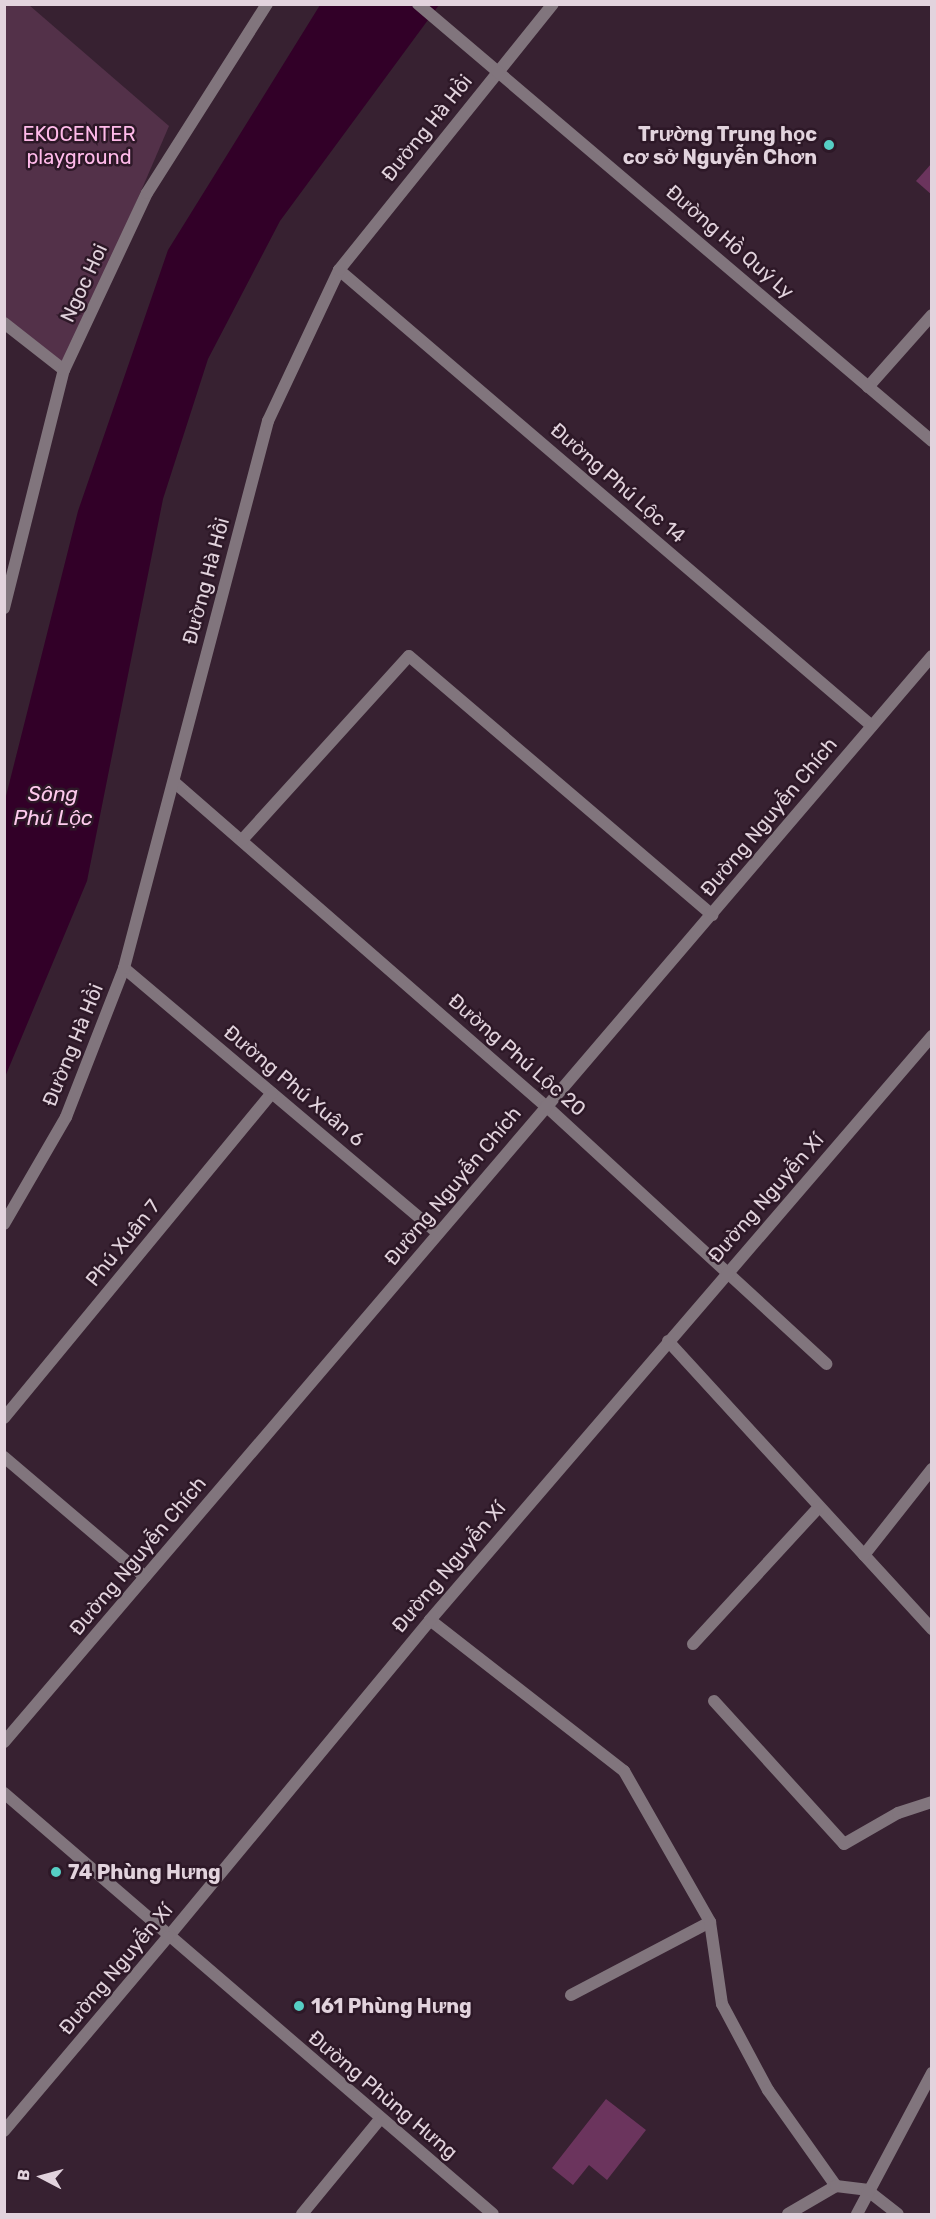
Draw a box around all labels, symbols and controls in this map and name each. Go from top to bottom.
street label: Đường Hà Hồi [377,70,477,186]
place label: Trường Trung học cơ sở Nguyễn Chơn [623,122,817,169]
park label: EKOCENTER playground [22,123,136,170]
marker: Trường Trung học cơ sở Nguyễn Chơn [822,138,836,152]
street label: Đường Hồ Quý Ly [661,180,799,304]
street label: Ngoc Hoi [55,240,113,326]
street label: Đường Phú Lộc 14 [546,418,690,548]
street label: Đường Hà Hồi [178,515,234,647]
street label: Đường Nguyễn Chích [696,733,842,901]
water label: Sông Phú Lộc [13,781,93,831]
street label: Đường Hà Hồi [37,980,109,1110]
street label: Đường Phú Lộc 20 [443,989,591,1121]
street label: Đường Phú Xuân 6 [219,1020,369,1152]
street label: Đường Nguyễn Chích [380,1102,526,1270]
street label: Đường Nguyễn Xí [703,1128,829,1268]
street label: Phú Xuân 7 [81,1195,165,1291]
street label: Đường Nguyễn Chích [65,1472,211,1640]
street label: Đường Nguyễn Xí [387,1497,511,1637]
place label: 74 Phùng Hưng [68,1860,221,1884]
marker: 74 Phùng Hưng [49,1865,63,1879]
street label: Đường Nguyễn Xí [54,1899,178,2039]
place label: 161 Phùng Hưng [311,1994,472,2018]
marker: 161 Phùng Hưng [292,1999,306,2013]
street label: Đường Phùng Hưng [304,2026,462,2164]
north arrow [12,2147,72,2207]
text: B [14,2168,34,2182]

